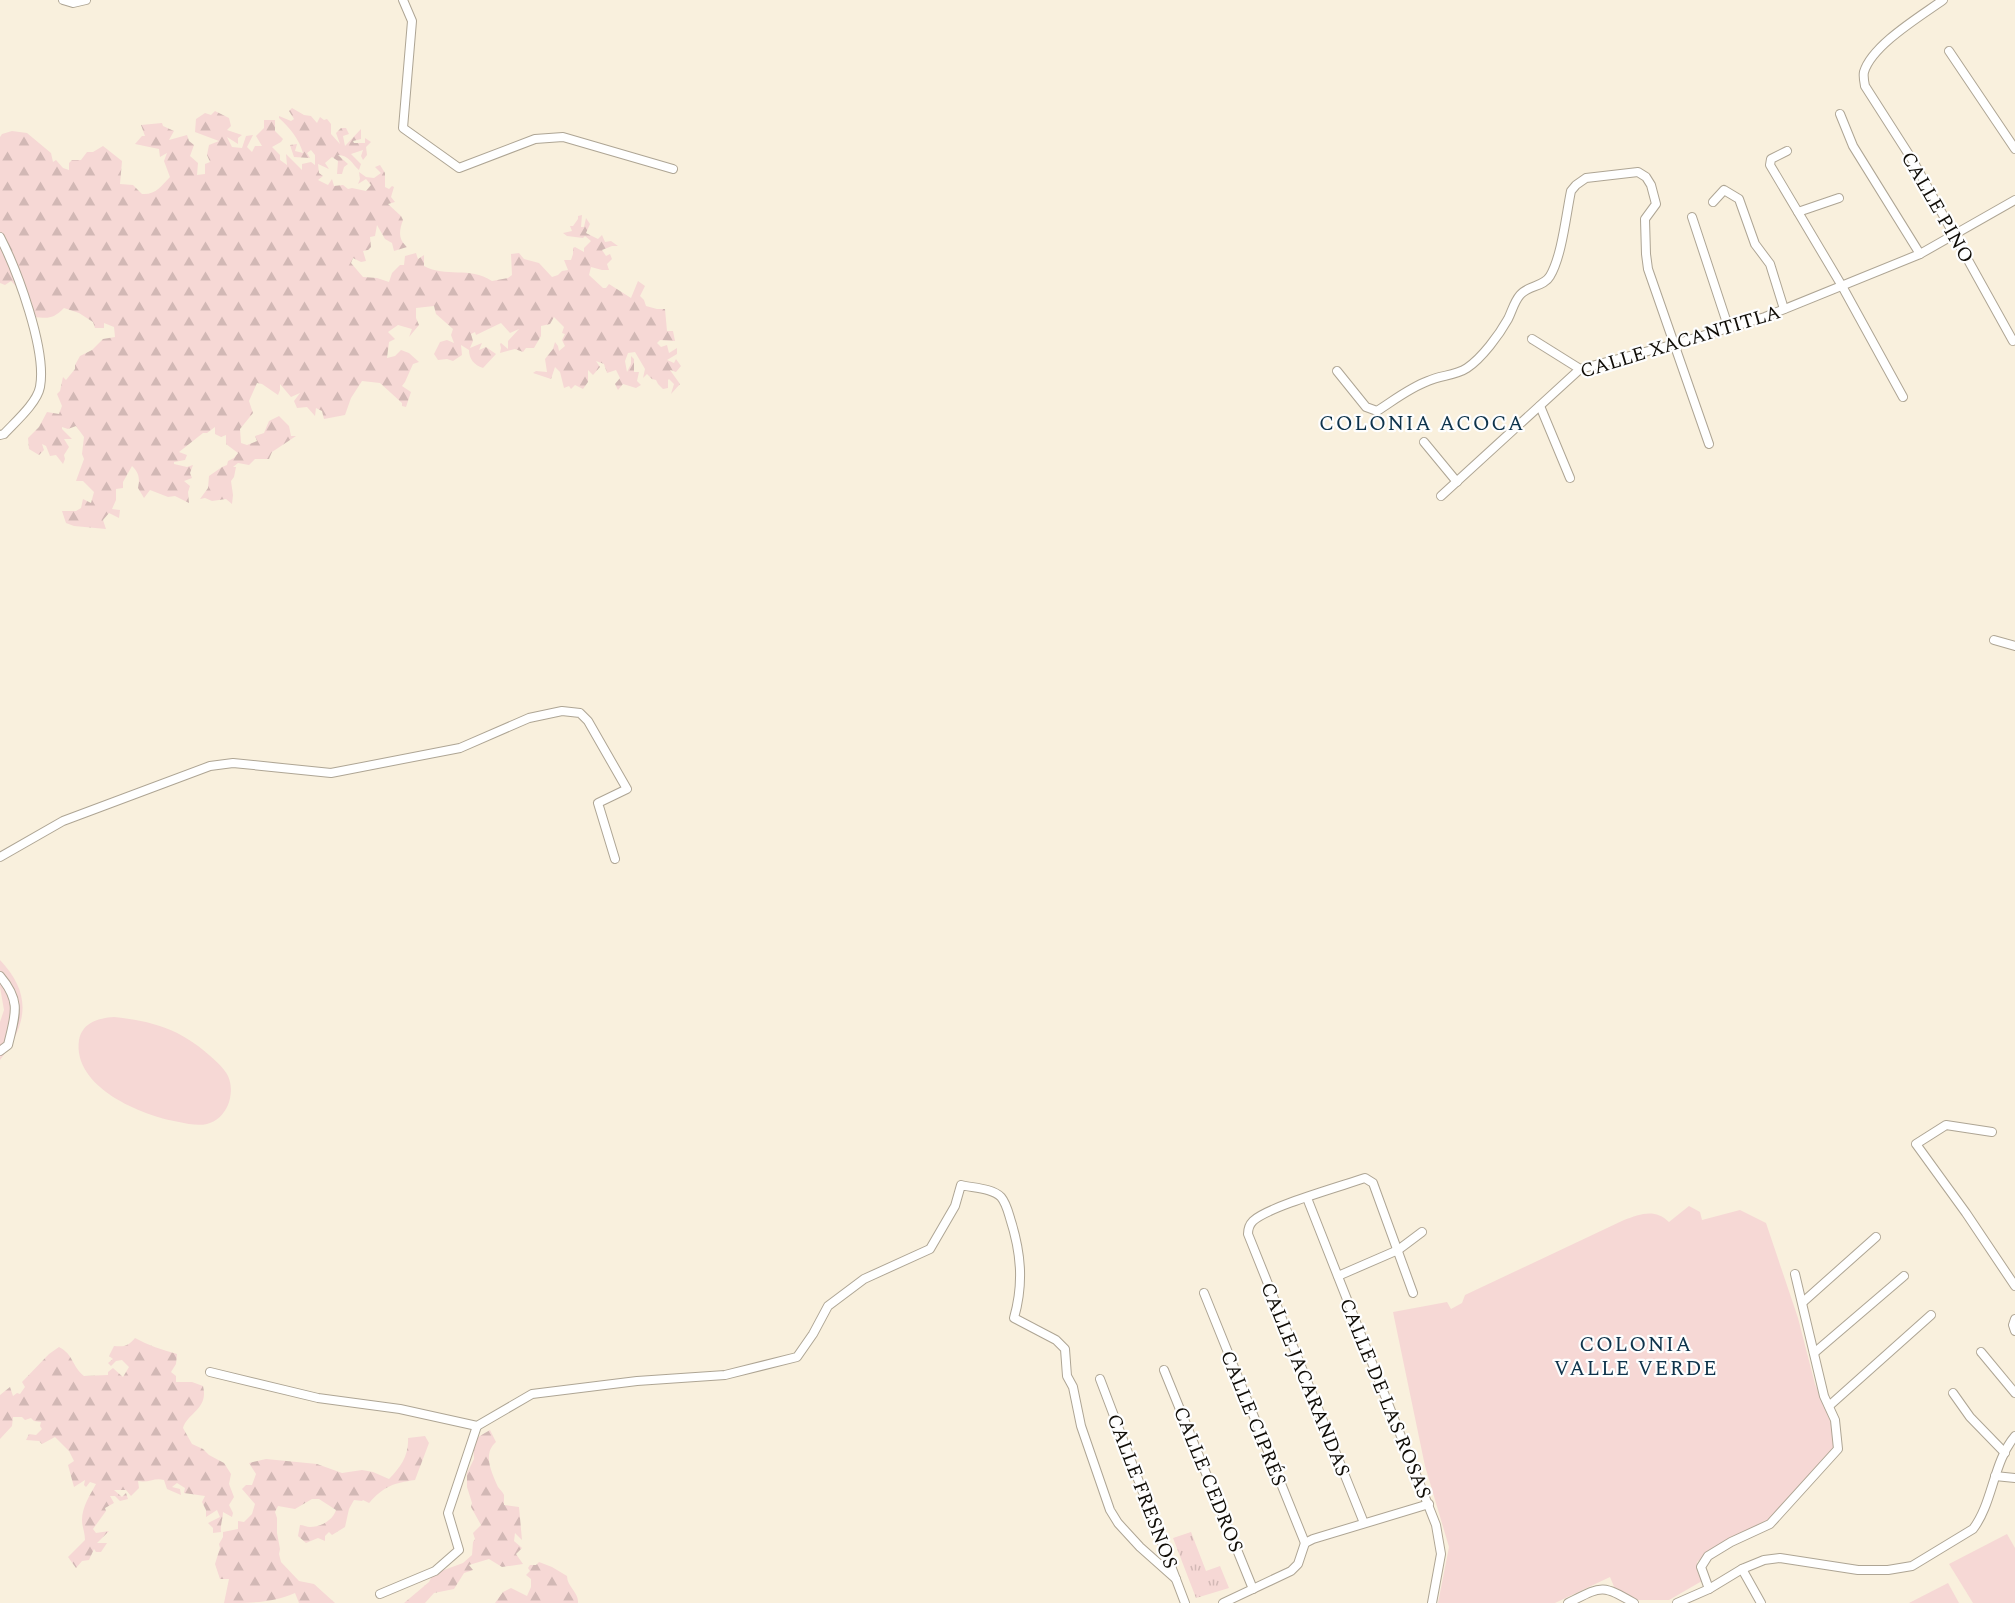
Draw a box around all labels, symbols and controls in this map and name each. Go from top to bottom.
street label: CALLE PINO [1893,146,1981,269]
street label: CALLE XACANTITLA [1576,297,1784,387]
district label: COLONIA ACOCA [1319,408,1525,440]
street label: CALLE JACARANDAS [1252,1278,1358,1481]
street label: CALLE DE LAS ROSAS [1331,1294,1439,1503]
district label: COLONIA VALLE VERDE [1554,1329,1718,1385]
street label: CALLE CIPRÉS [1212,1346,1294,1491]
street label: CALLE CEDROS [1165,1402,1251,1557]
street label: CALLE FRESNOS [1099,1409,1185,1573]

